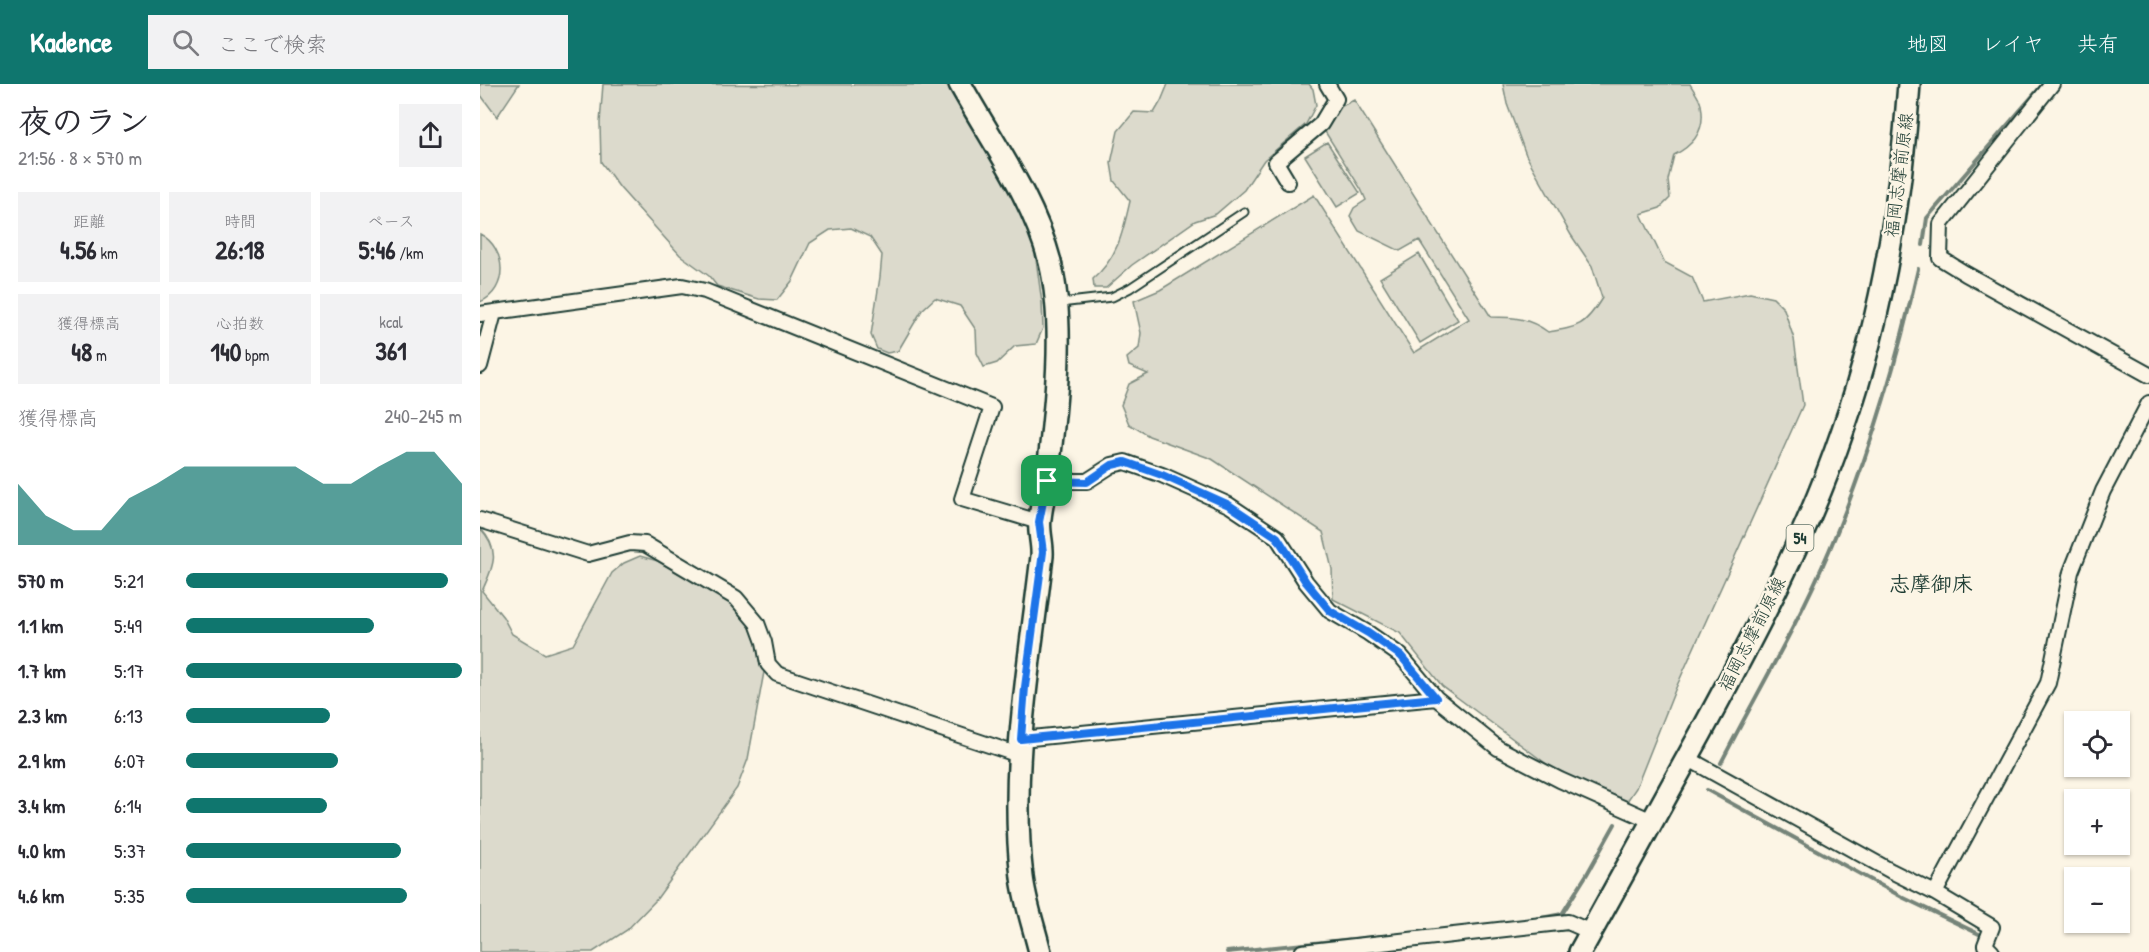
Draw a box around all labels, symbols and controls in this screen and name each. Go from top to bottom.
search box [148,15,568,69]
text: Kadence [30,23,112,61]
icon: search [169,26,202,59]
text: ここで検索 [217,29,327,59]
text: 地図 [1907,29,1949,58]
text: レイヤ [1982,29,2044,58]
text: 共有 [2077,29,2119,58]
text: 夜のラン [18,99,150,143]
button: share [399,104,462,167]
street label: 福岡志摩前原線 [1878,111,1919,239]
text: 21:56 · 8 × 570 m [18,144,142,171]
text: 距離 [73,210,105,232]
text: 時間 [224,210,256,232]
text: ペース [367,210,415,232]
text: 4.56 [60,232,97,267]
text: 26:18 [215,232,265,267]
text: 5:46 [358,232,396,267]
text: km [97,242,118,264]
text: /km [396,242,424,264]
text: kcal [379,311,403,333]
text: 獲得標高 [57,312,121,334]
text: 心拍数 [216,312,264,334]
text: 361 [375,333,407,368]
text: 48 [71,334,92,369]
text: 140 [211,334,241,369]
text: m [92,344,107,366]
text: bpm [241,344,269,366]
text: 240–245 m [384,402,462,429]
text: 獲得標高 [18,404,98,431]
pin [1021,455,1072,506]
icon: arrive [1030,464,1063,497]
road number: 54 [1786,525,1814,551]
text: 570 m [18,567,64,594]
text: 5:21 [114,567,144,594]
district label: 志摩御床 [1889,569,1973,598]
street label: 福岡志摩前原線 [1712,572,1791,696]
text: 1.1 km [18,612,63,639]
text: 5:49 [114,612,142,639]
text: 1.7 km [18,657,66,684]
text: 5:17 [114,657,144,684]
text: 2.3 km [18,702,67,729]
text: 6:13 [114,702,143,729]
map controls [2064,711,2130,933]
button: locate [2064,711,2130,777]
text: 2.9 km [18,747,65,774]
text: 6:07 [114,747,145,774]
button: + [2064,789,2130,855]
text: 3.4 km [18,792,65,819]
text: 6:14 [114,792,141,819]
text: 4.0 km [18,837,65,864]
text: 5:37 [114,837,146,864]
button: − [2064,867,2130,933]
text: 4.6 km [18,882,64,909]
text: 5:35 [114,882,145,909]

